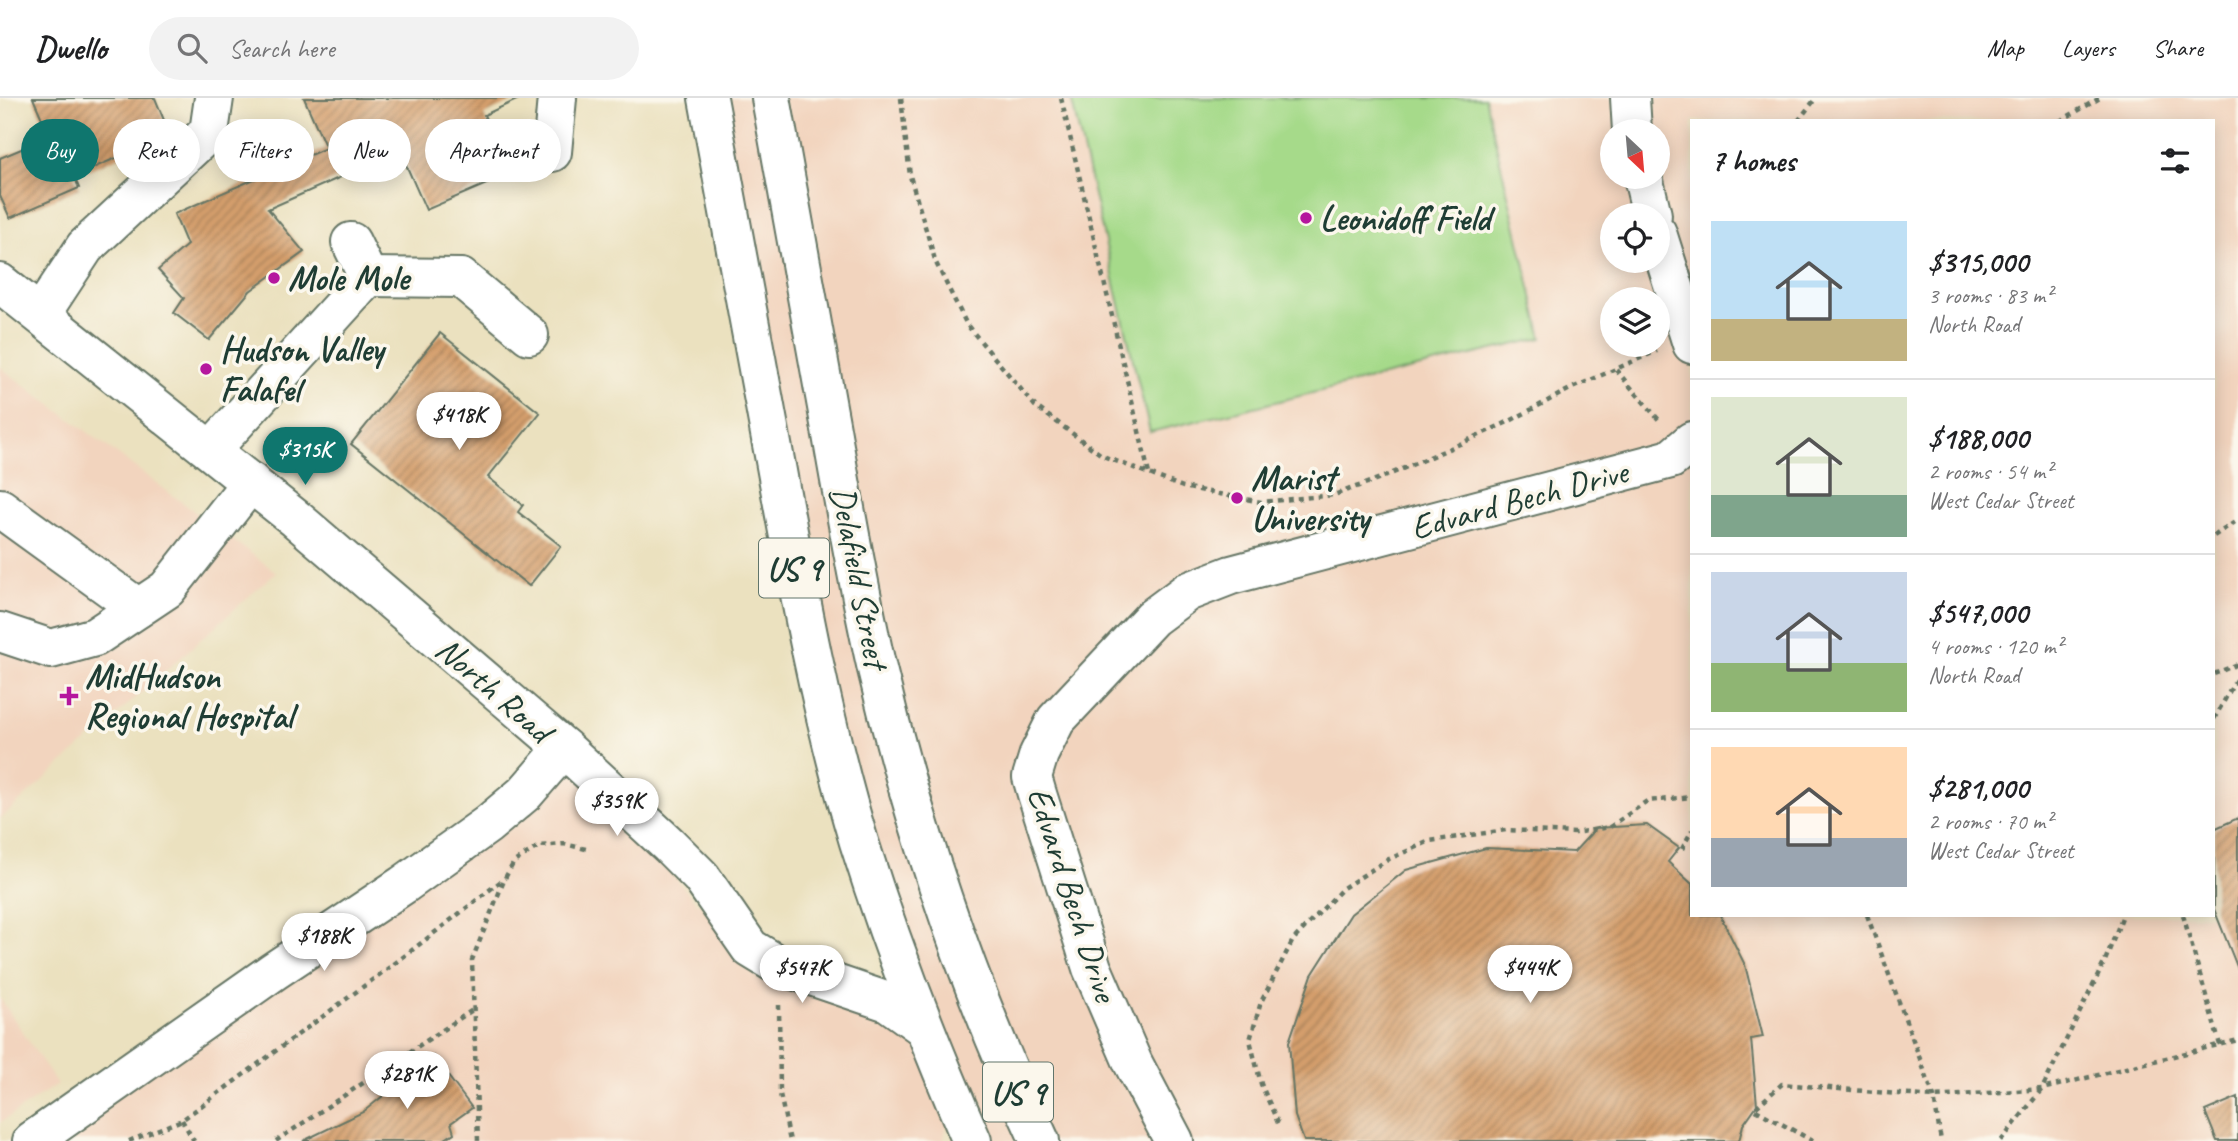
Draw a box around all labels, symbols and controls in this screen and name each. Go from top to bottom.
search box [149,17,639,80]
text: Dwello [35,27,107,69]
icon: search [173,29,211,67]
text: Search here [229,32,335,65]
text: Map [1987,33,2024,63]
text: Layers [2062,33,2115,63]
text: Share [2153,33,2203,63]
chip: Buy [21,119,99,182]
chip: Rent [113,119,200,182]
chip: Filters [214,119,314,182]
chip: New [328,119,411,182]
chip: Apartment [425,119,561,182]
north arrow [1600,119,1670,189]
map controls [1600,119,1670,357]
text: 7 homes [1711,142,1796,180]
icon: filters [2156,142,2194,180]
place label: Leonidoff Field [1320,196,1496,241]
button: locate [1600,203,1670,273]
marker: Leonidoff Field [1298,210,1314,226]
text: $315,000 [1928,243,2028,281]
icon: home [1767,249,1851,333]
place label: Mole Mole [288,256,412,301]
marker: Mole Mole [266,270,282,286]
text: 3 rooms · 83 m² [1928,281,2052,310]
button: layers [1600,287,1670,357]
text: North Road [1928,310,2020,339]
place label: Hudson Valley Falafel [220,327,387,412]
marker: Hudson Valley Falafel [198,361,214,377]
pin: $418K [410,392,508,452]
text: $418K [432,400,486,429]
text: $188,000 [1928,419,2028,457]
icon: home [1767,425,1851,509]
pin: $315K [256,428,354,487]
text: $315K [279,435,331,464]
street label: Edvard Bech Drive [1406,448,1635,550]
place label: Marist University [1251,456,1373,541]
text: 2 rooms · 54 m² [1928,457,2052,486]
street label: Delafield Street [820,482,900,676]
text: West Cedar Street [1928,486,2073,515]
marker: Marist University [1229,490,1245,506]
road number: US 9 [759,538,829,597]
text: $547,000 [1928,594,2028,632]
icon: home [1767,600,1851,684]
street label: North Road [426,627,565,756]
text: 4 rooms · 120 m² [1928,632,2063,661]
place label: MidHudson Regional Hospital [85,654,299,739]
text: North Road [1928,661,2020,690]
marker: MidHudson Regional Hospital [59,686,79,706]
text: $281,000 [1928,769,2028,807]
icon: home [1767,775,1851,859]
pin: $359K [568,778,666,838]
street label: Edvard Bech Drive [1017,781,1129,1009]
text: $359K [591,786,643,815]
text: 2 rooms · 70 m² [1928,807,2052,836]
text: West Cedar Street [1928,836,2073,865]
pin: $188K [275,914,373,973]
text: $188K [297,921,351,950]
pin: $547K [753,946,851,1005]
pin: $444K [1481,946,1579,1005]
text: $547K [776,953,828,982]
text: $444K [1503,953,1557,982]
pin: $281K [358,1052,456,1111]
text: $281K [380,1059,434,1088]
road number: US 9 [983,1062,1053,1122]

